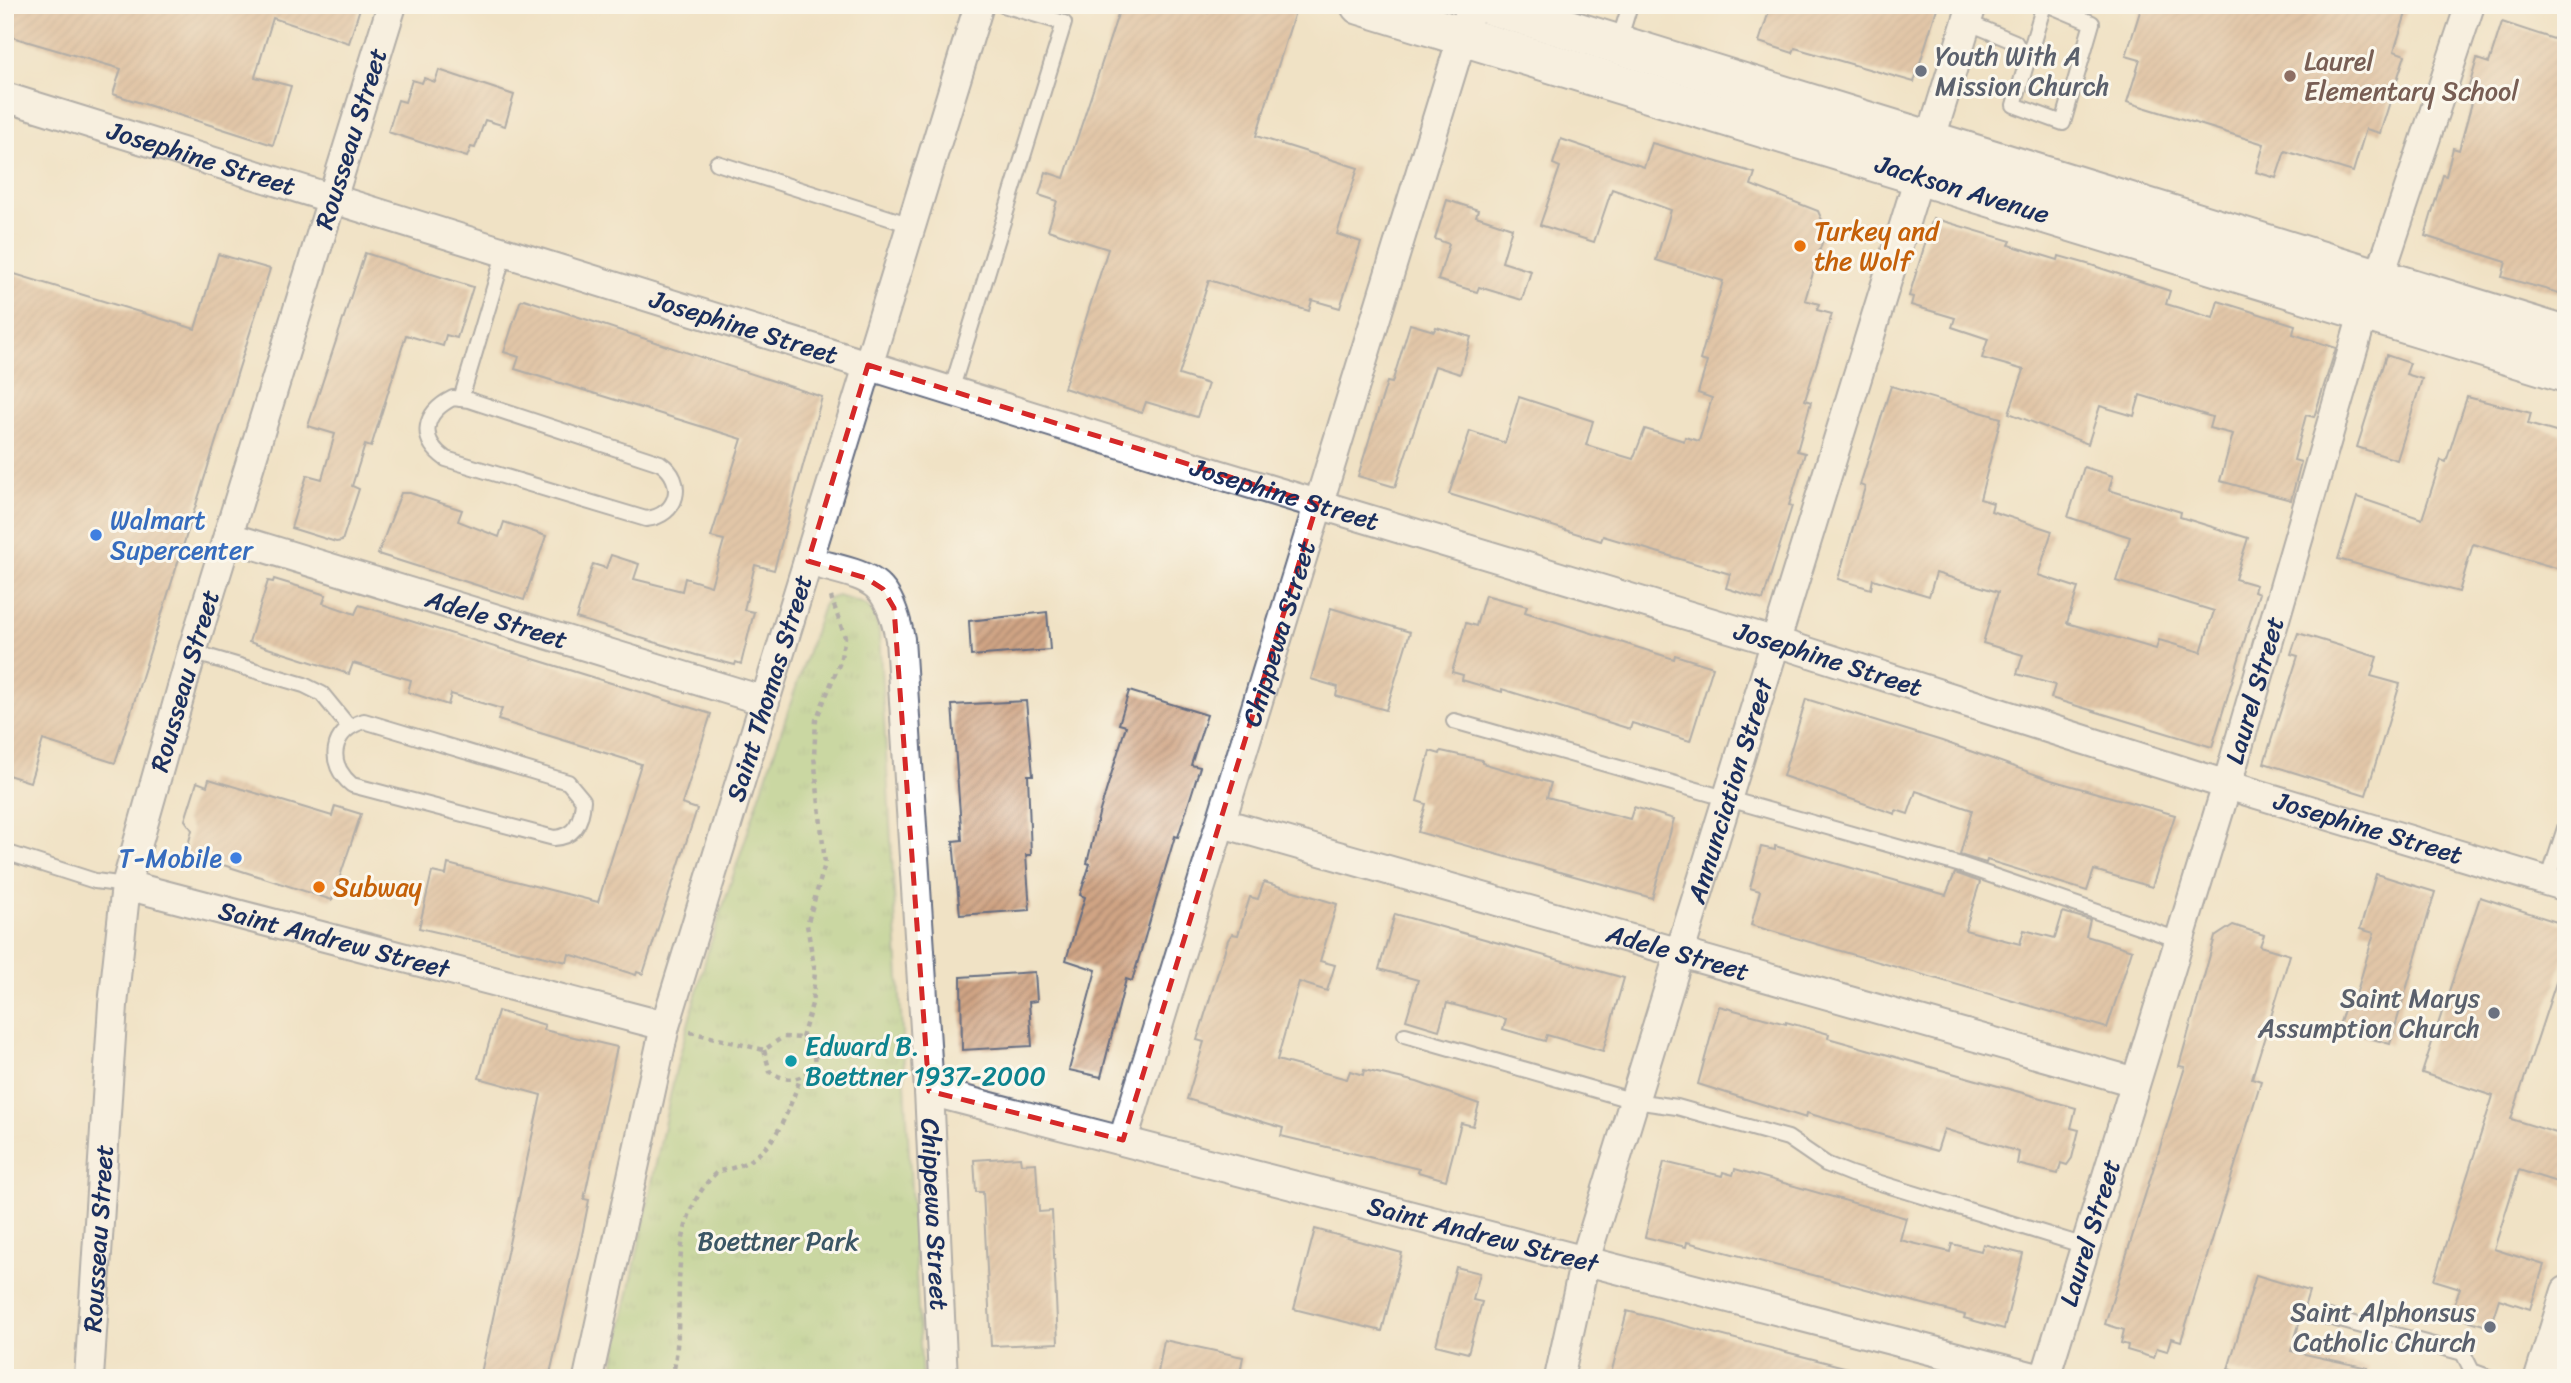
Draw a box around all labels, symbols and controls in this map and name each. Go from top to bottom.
place label: Youth With A Mission Church [1935,33,2109,109]
place label: Laurel Elementary School [2304,38,2519,114]
street label: Rousseau Street [301,42,400,235]
marker: Youth With A Mission Church [1913,63,1929,79]
marker: Laurel Elementary School [2282,68,2298,84]
street label: Josephine Street [101,107,302,209]
street label: Jackson Avenue [1869,140,2055,237]
place label: Turkey and the Wolf [1814,208,1941,284]
marker: Turkey and the Wolf [1792,238,1808,254]
street label: Josephine Street [643,276,844,378]
street label: Josephine Street [1184,443,1385,544]
place label: Walmart Supercenter [110,497,254,573]
marker: Walmart Supercenter [88,527,104,543]
street label: Chippewa Street [1229,535,1329,732]
street label: Saint Thomas Street [712,569,826,807]
street label: Adele Street [419,575,574,662]
street label: Rousseau Street [136,584,233,777]
street label: Josephine Street [1728,607,1928,710]
street label: Laurel Street [2211,611,2298,770]
street label: Annunciation Street [1673,671,1787,910]
street label: Josephine Street [2268,777,2469,878]
place label: T-Mobile [119,835,222,881]
marker: T-Mobile [228,850,244,866]
place label: Subway [333,864,423,910]
marker: Subway [311,879,327,895]
street label: Saint Andrew Street [213,887,456,992]
street label: Adele Street [1600,910,1755,994]
place label: Saint Marys Assumption Church [2257,975,2480,1051]
marker: Saint Marys Assumption Church [2486,1005,2502,1021]
place label: Edward B. Boettner 1937-2000 [805,1023,1046,1099]
marker: Edward B. Boettner 1937-2000 [783,1053,799,1069]
street label: Chippewa Street [907,1117,963,1311]
street label: Rousseau Street [69,1143,127,1334]
street label: Laurel Street [2045,1153,2134,1312]
street label: Saint Andrew Street [1362,1182,1605,1287]
park label: Boettner Park [697,1218,859,1264]
place label: Saint Alphonsus Catholic Church [2290,1289,2476,1365]
marker: Saint Alphonsus Catholic Church [2482,1319,2498,1335]

